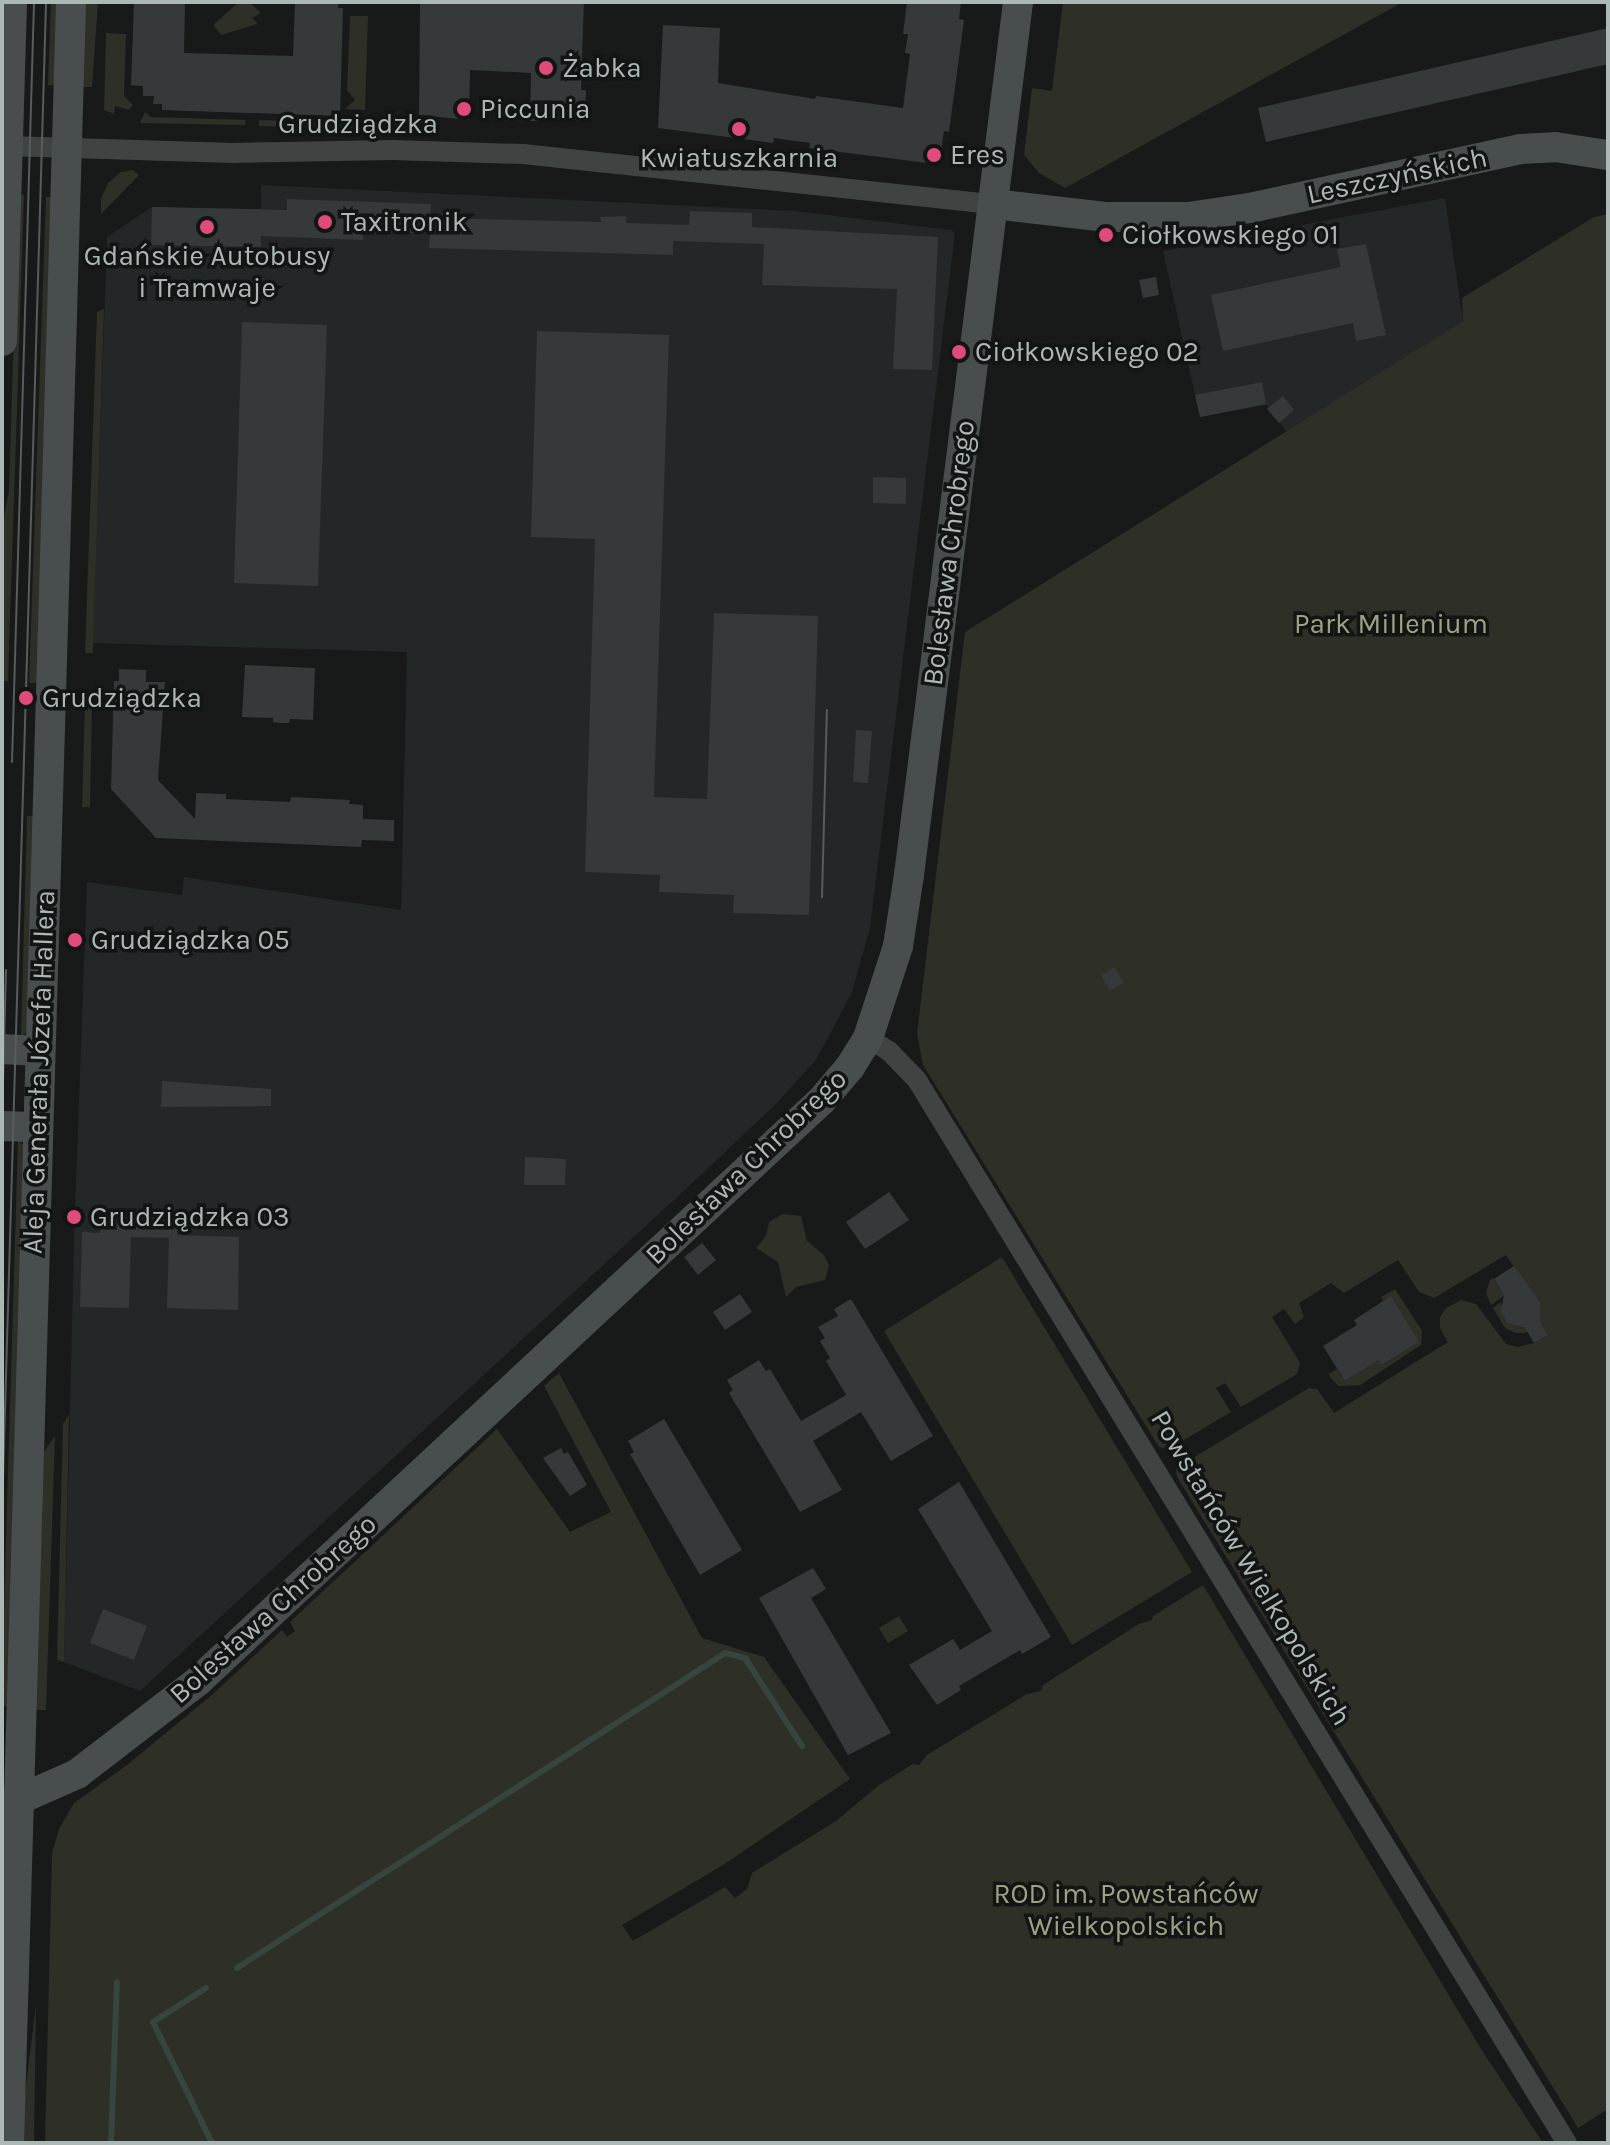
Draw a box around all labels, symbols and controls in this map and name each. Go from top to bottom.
place label: Żabka [562,51,642,85]
marker: Żabka [537,59,555,77]
place label: Piccunia [480,92,590,126]
marker: Piccunia [455,100,473,118]
street label: Grudziądzka [278,107,438,141]
marker: Kwiatuszkarnia [730,120,748,138]
place label: Eres [950,138,1005,172]
place label: Kwiatuszkarnia [640,141,838,175]
street label: Leszczyńskich [1304,141,1490,211]
marker: Eres [925,146,943,164]
place label: Taxitronik [341,205,468,239]
marker: Taxitronik [316,213,334,231]
marker: Gdańskie Autobusy i Tramwaje [198,218,216,236]
place label: Ciołkowskiego 01 [1122,218,1339,252]
marker: Ciołkowskiego 01 [1097,226,1115,244]
place label: Gdańskie Autobusy i Tramwaje [84,239,330,305]
place label: Ciołkowskiego 02 [975,335,1199,369]
marker: Ciołkowskiego 02 [950,343,968,361]
street label: Bolesława Chrobrego [916,418,982,688]
park label: Park Millenium [1294,607,1488,641]
place label: Grudziądzka [42,681,202,715]
marker: Grudziądzka [17,689,35,707]
street label: Aleja Generała Józefa Hallera [16,890,62,1254]
place label: Grudziądzka 05 [91,923,290,957]
marker: Grudziądzka 05 [66,931,84,949]
street label: Bolesława Chrobrego [638,1062,854,1272]
place label: Grudziądzka 03 [90,1200,290,1234]
marker: Grudziądzka 03 [65,1208,83,1226]
street label: Powstańców Wielkopolskich [1143,1404,1359,1732]
street label: Bolesława Chrobrego [163,1507,383,1711]
park label: ROD im. Powstańców Wielkopolskich [993,1877,1259,1943]

